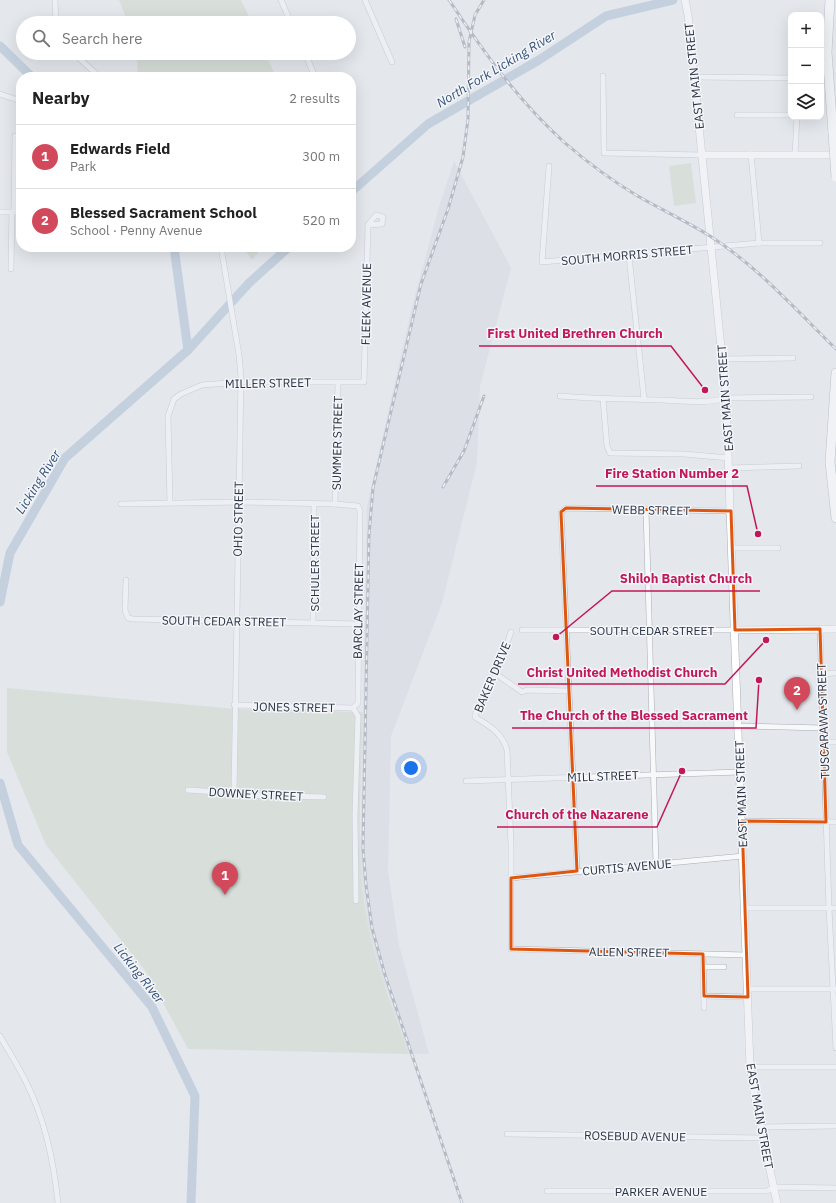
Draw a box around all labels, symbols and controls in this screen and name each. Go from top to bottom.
map controls [788,12,824,120]
button: + [788,12,824,48]
search box [16,16,356,60]
street label: EAST MAIN STREET [681,22,707,130]
water label: North Fork Licking River [433,26,560,111]
icon: search [30,27,52,49]
text: Search here [62,29,142,48]
button: − [788,48,824,84]
button: layers [788,84,824,120]
text: Nearby [32,87,90,109]
text: 2 results [289,90,340,107]
text: Edwards Field [70,139,170,158]
text: 1 [41,148,49,165]
text: 300 m [302,148,340,165]
text: Park [70,158,96,175]
text: Blessed Sacrament School [70,203,257,222]
text: 2 [41,212,49,229]
text: 520 m [302,212,340,229]
text: School · Penny Avenue [70,222,202,239]
street label: SOUTH MORRIS STREET [560,242,694,268]
street label: FLEEK AVENUE [358,263,374,345]
callout: First United Brethren Church [479,321,671,346]
text: First United Brethren Church [487,325,663,342]
street label: EAST MAIN STREET [714,344,736,452]
street label: MILLER STREET [225,375,311,391]
street label: SUMMER STREET [329,396,345,490]
water label: Licking River [12,446,65,517]
callout: Fire Station Number 2 [596,461,747,486]
text: Fire Station Number 2 [605,465,739,482]
street label: OHIO STREET [230,481,246,557]
street label: WEBB STREET [612,502,690,518]
street label: SCHULER STREET [307,514,322,611]
street label: BARCLAY STREET [350,563,366,659]
callout: Shiloh Baptist Church [612,566,760,591]
text: Shiloh Baptist Church [620,570,752,587]
street label: SOUTH CEDAR STREET [162,612,287,630]
street label: SOUTH CEDAR STREET [590,623,714,638]
street label: BAKER DRIVE [470,639,514,715]
callout: Christ United Methodist Church [518,659,725,684]
street label: TUSCARAWA STREET [813,663,833,779]
text: Christ United Methodist Church [526,664,718,681]
pin: 2 [784,677,810,710]
street label: JONES STREET [253,699,335,715]
callout: The Church of the Blessed Sacrament [512,703,756,728]
text: The Church of the Blessed Sacrament [520,707,748,724]
street label: EAST MAIN STREET [732,740,750,848]
your location [401,758,421,778]
street label: MILL STREET [567,767,639,785]
street label: DOWNEY STREET [208,784,304,804]
callout: Church of the Nazarene [497,802,657,827]
text: Church of the Nazarene [505,806,649,823]
street label: CURTIS AVENUE [582,856,672,878]
pin: 1 [212,862,238,895]
water label: Licking River [110,939,169,1008]
street label: ALLEN STREET [589,944,669,960]
street label: EAST MAIN STREET [743,1062,777,1170]
street label: ROSEBUD AVENUE [584,1128,686,1144]
street label: PARKER AVENUE [615,1184,707,1199]

